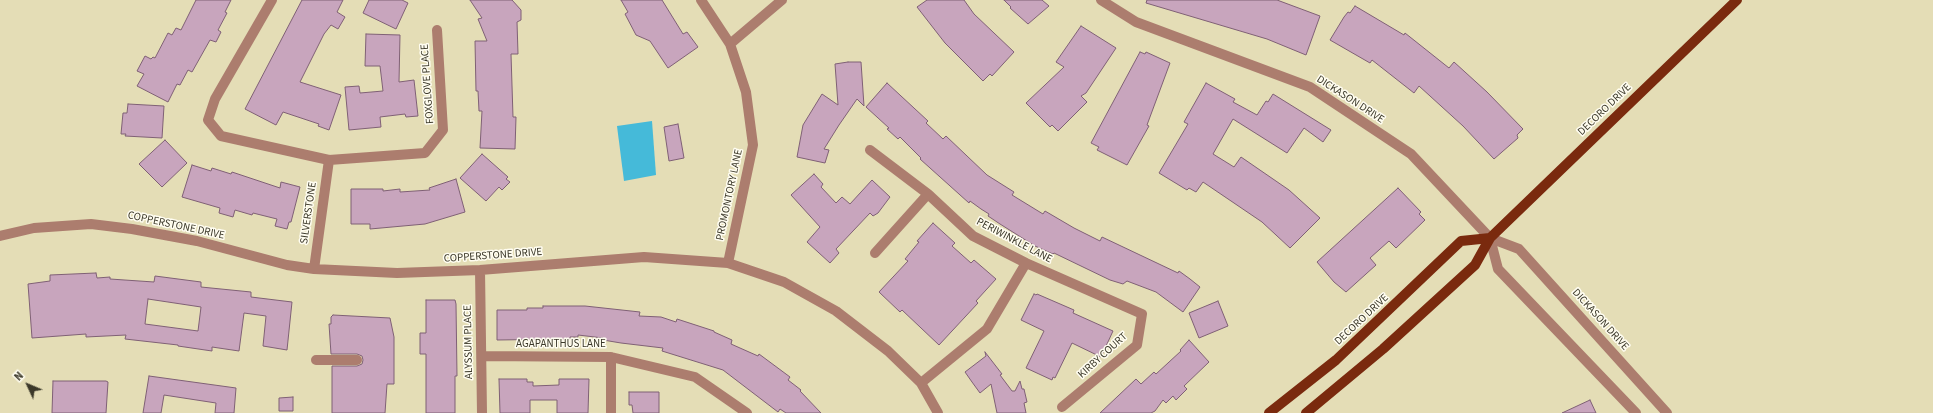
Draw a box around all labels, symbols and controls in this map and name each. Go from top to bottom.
street label: FOXGLOVE PLACE [419,44,437,124]
street label: DICKASON DRIVE [1314,73,1386,127]
street label: DECORO DRIVE [1576,81,1634,139]
street label: PROMONTORY LANE [714,148,746,242]
street label: SILVERSTONE [298,181,320,245]
street label: COPPERSTONE DRIVE [126,209,226,243]
street label: PERIWINKLE LANE [974,216,1054,266]
street label: COPPERSTONE DRIVE [443,246,543,266]
street label: DICKASON DRIVE [1569,287,1631,353]
street label: DECORO DRIVE [1332,292,1392,348]
street label: ALYSSUM PLACE [462,305,476,379]
street label: KIRBY COURT [1076,330,1130,382]
street label: AGAPANTHUS LANE [516,338,606,352]
north arrow [8,365,48,405]
text: N [11,368,27,384]

